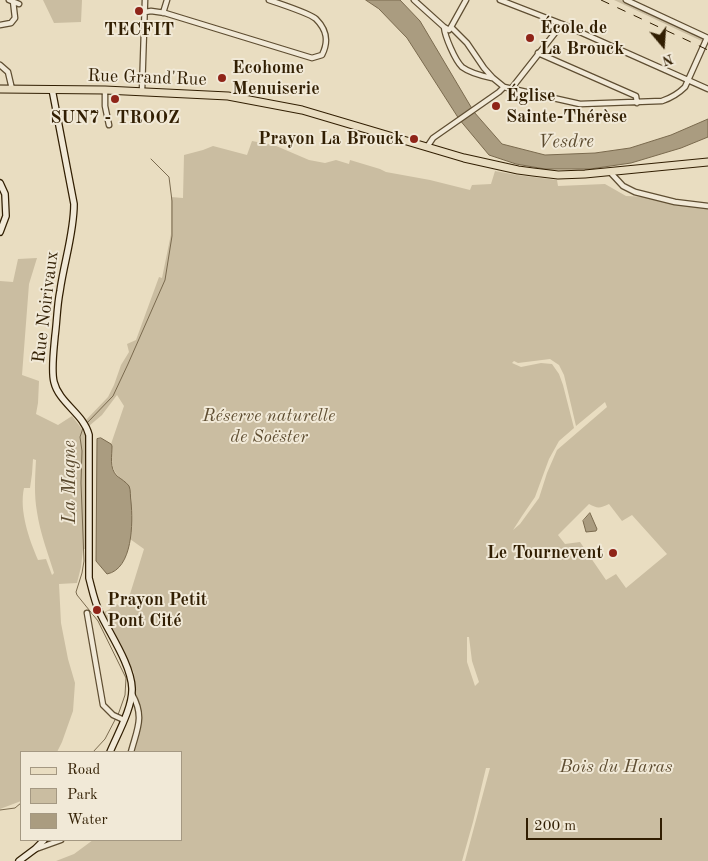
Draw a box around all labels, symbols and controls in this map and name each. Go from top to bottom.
marker: TECFIT [133,5,145,17]
place label: École de La Brouck [540,17,624,59]
place label: TECFIT [104,19,174,41]
north arrow [638,20,688,70]
marker: École de La Brouck [524,32,536,44]
text: N [660,51,675,68]
place label: Ecohome Menuiserie [232,57,320,100]
street label: Rue Grand'Rue [87,65,207,91]
marker: Ecohome Menuiserie [216,72,228,84]
place label: Église Sainte-Thérèse [506,85,627,128]
marker: SUN7 - TROOZ [109,93,121,105]
marker: Église Sainte-Thérèse [490,100,502,112]
place label: SUN7 - TROOZ [50,107,180,129]
place label: Prayon La Brouck [258,128,404,150]
water label: Vesdre [538,130,594,154]
marker: Prayon La Brouck [408,133,420,145]
street label: Rue Noirivaux [28,250,64,364]
park label: Réserve naturelle de Soëster [203,405,335,448]
water label: La Magne [59,440,81,524]
place label: Le Tournevent [487,542,603,564]
marker: Le Tournevent [607,547,619,559]
place label: Prayon Petit Pont Cité [107,589,207,632]
marker: Prayon Petit Pont Cité [91,604,103,616]
legend [20,751,182,841]
park label: Bois du Haras [559,756,673,778]
text: Road [67,763,100,778]
text: Park [67,788,98,803]
scale bar [528,808,664,840]
text: Water [67,813,108,828]
text: 200 m [534,819,576,834]

